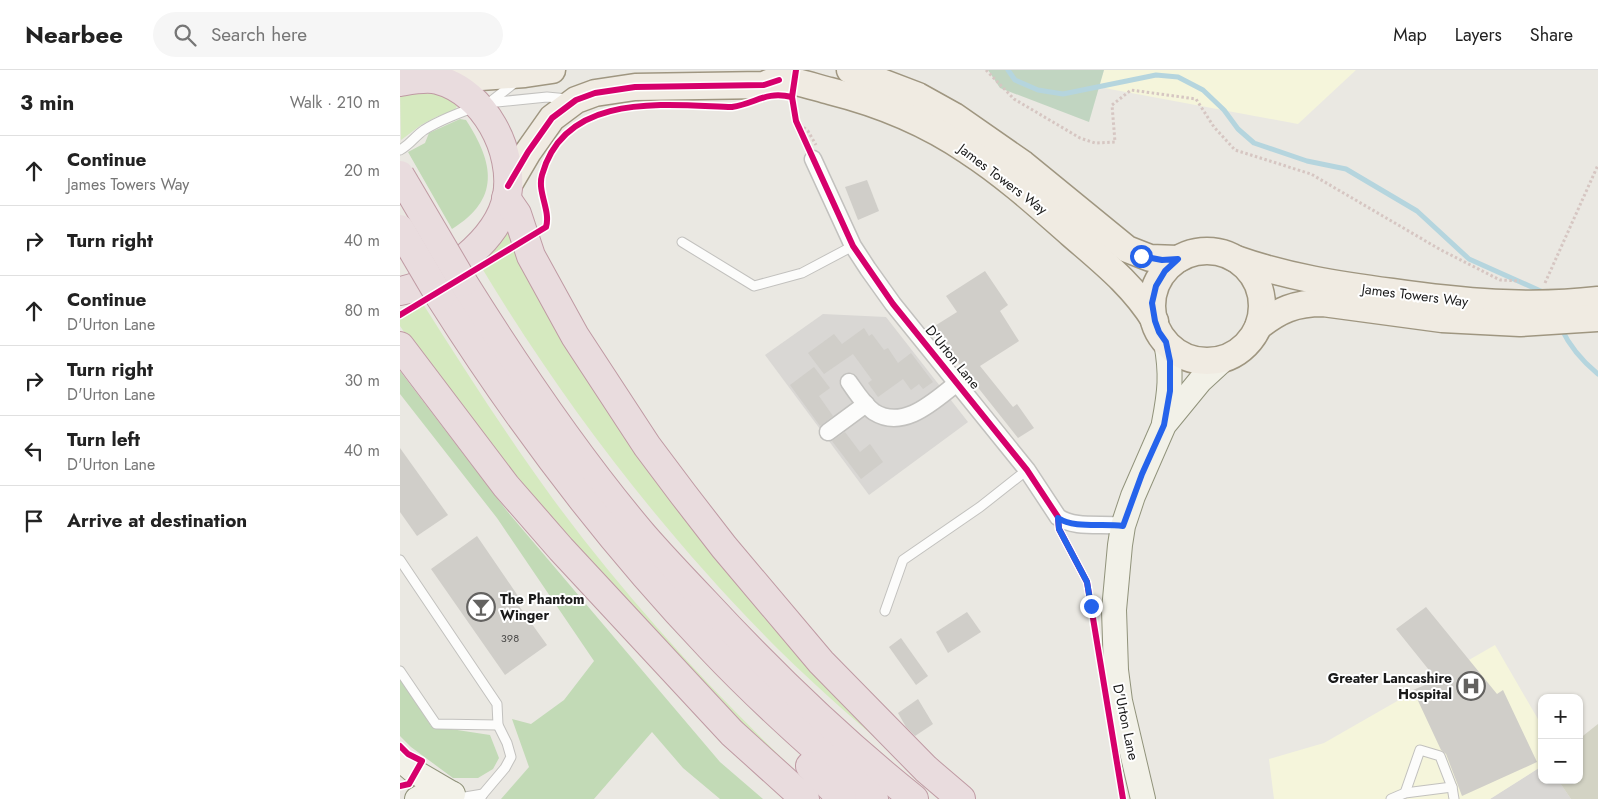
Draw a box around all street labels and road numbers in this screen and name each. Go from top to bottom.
street label: James Towers Way [953,138,1052,220]
street label: James Towers Way [1359,278,1470,312]
street label: D'Urton Lane [921,321,985,393]
street label: D'Urton Lane [1108,682,1144,762]

